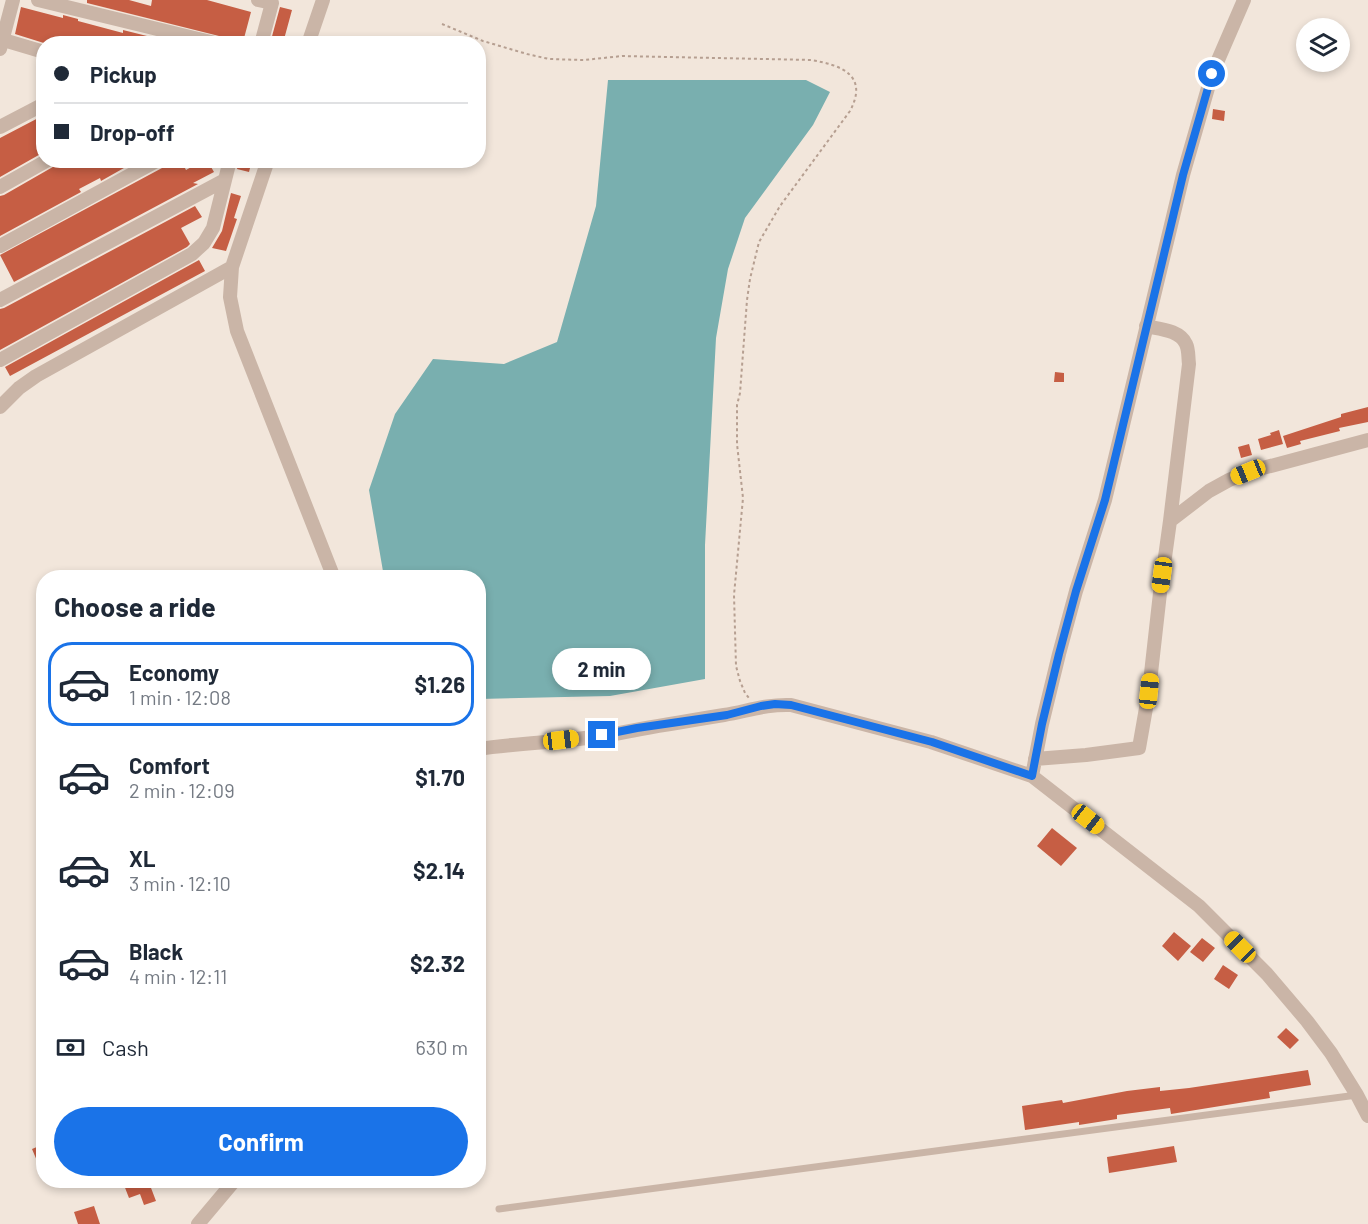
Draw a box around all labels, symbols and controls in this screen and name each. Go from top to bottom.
map controls [1296,18,1350,72]
button: layers [1296,18,1350,72]
route start [1198,60,1225,87]
text: Pickup [90,61,157,87]
text: Drop-off [90,119,174,145]
car [1228,457,1268,487]
car [1151,556,1173,594]
text: Choose a ride [54,590,216,622]
callout: 2 min [552,648,652,690]
icon: car [57,657,111,711]
text: 2 min [578,657,625,681]
text: Economy [129,659,219,685]
text: $1.26 [415,671,465,697]
car [1138,672,1160,710]
text: 1 min · 12:08 [129,685,231,709]
route end [588,721,615,748]
car [542,729,580,751]
icon: car [57,750,111,804]
text: Comfort [129,752,210,778]
text: $1.70 [415,764,465,790]
text: 2 min · 12:09 [129,778,235,802]
car [1068,801,1108,837]
icon: car [57,843,111,897]
text: XL [129,845,155,871]
text: $2.14 [413,857,465,883]
text: 3 min · 12:10 [129,871,231,895]
car [1221,928,1259,966]
icon: car [57,936,111,990]
text: Black [129,938,183,964]
text: $2.32 [410,950,465,976]
text: 4 min · 12:11 [129,964,227,988]
icon: cash [54,1031,87,1064]
text: Cash [102,1034,149,1060]
text: 630 m [416,1035,468,1059]
button: Confirm [54,1107,468,1176]

